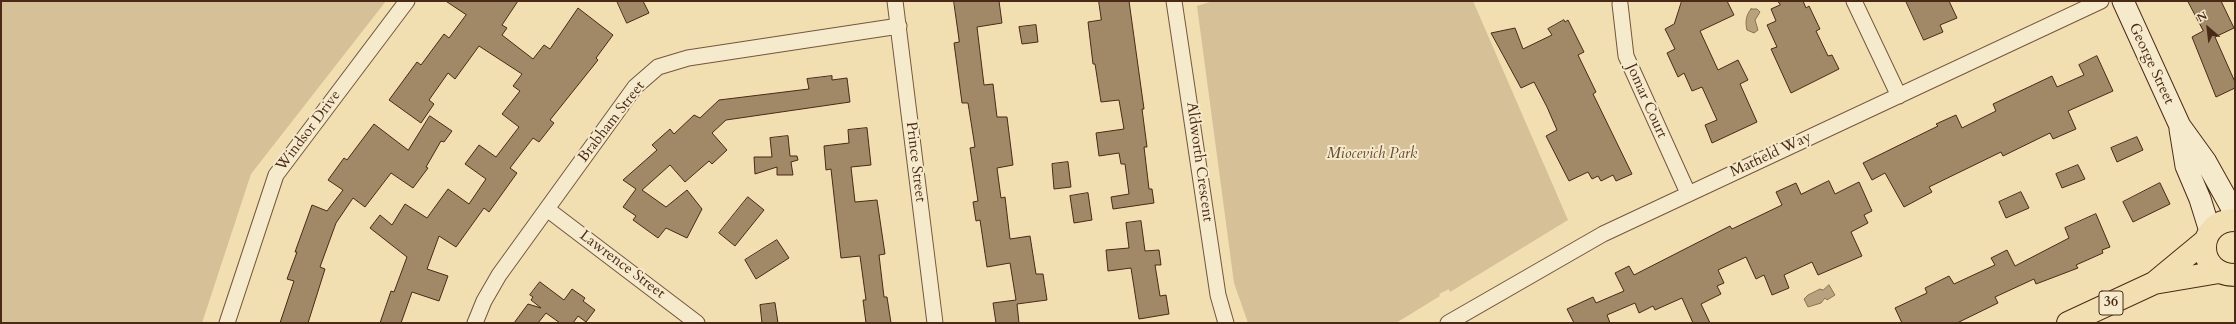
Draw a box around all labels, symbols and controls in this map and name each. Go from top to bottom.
north arrow [2188,8,2228,48]
text: N [2194,8,2210,26]
street label: George Street [2124,21,2178,107]
street label: Jomar Court [1622,61,1670,141]
street label: Brabham Street [575,78,649,166]
street label: Windsor Drive [273,87,345,175]
street label: Aldworth Crescent [1182,101,1216,223]
street label: Prince Street [901,121,929,203]
street label: Matfield Way [1728,128,1814,182]
park label: Miocevich Park [1327,146,1417,164]
street label: Lawrence Street [576,227,668,303]
road number: 36 [2099,291,2123,315]

